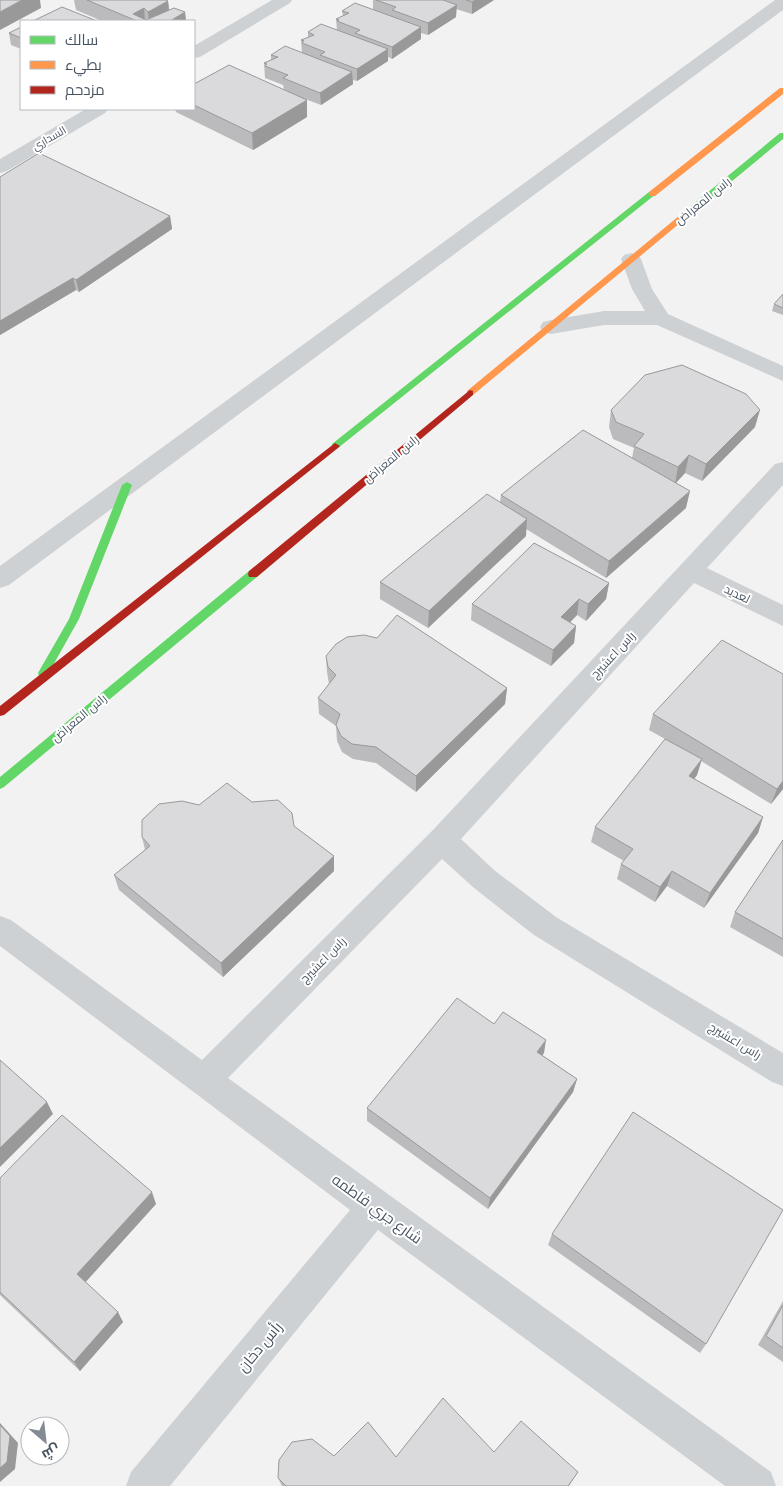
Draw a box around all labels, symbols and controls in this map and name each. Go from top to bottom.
legend [20,20,195,110]
text: سالك [65,30,98,49]
text: بطيء [65,55,102,77]
text: مزدحم [65,80,105,100]
street label: السداري [29,123,70,155]
street label: راس المعراض [672,174,734,228]
street label: راس المعراض [360,431,421,486]
street label: لعديد [722,581,753,606]
street label: راس اعشيرج [587,628,639,682]
street label: راس المعراض [48,690,109,745]
street label: راس اعشيرج [297,934,349,986]
street label: راس اعشيرج [706,1019,764,1063]
street label: شارع جري فاطمه [327,1170,426,1250]
street label: رأس دخان [233,1318,287,1376]
north arrow [20,1416,70,1466]
text: ش [39,1440,63,1465]

